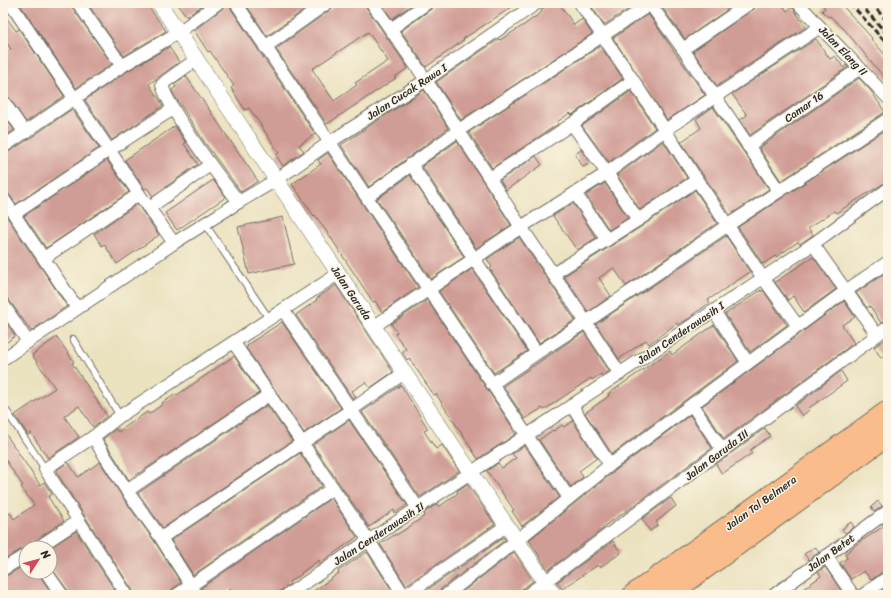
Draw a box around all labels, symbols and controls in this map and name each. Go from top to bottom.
street label: Jalan Elang II [813,21,872,81]
street label: Jalan Cucak Rawa I [362,58,452,126]
street label: Camar 16 [780,86,828,128]
street label: Jalan Garuda [325,261,377,324]
street label: Jalan Cenderawasih I [633,296,729,370]
street label: Jalan Garuda III [680,424,754,486]
street label: Jalan Tol Belmera [720,470,801,536]
street label: Jalan Cenderawasih II [329,497,429,571]
street label: Jalan Betet [802,529,859,578]
north arrow [18,540,58,580]
text: N [35,545,56,563]

